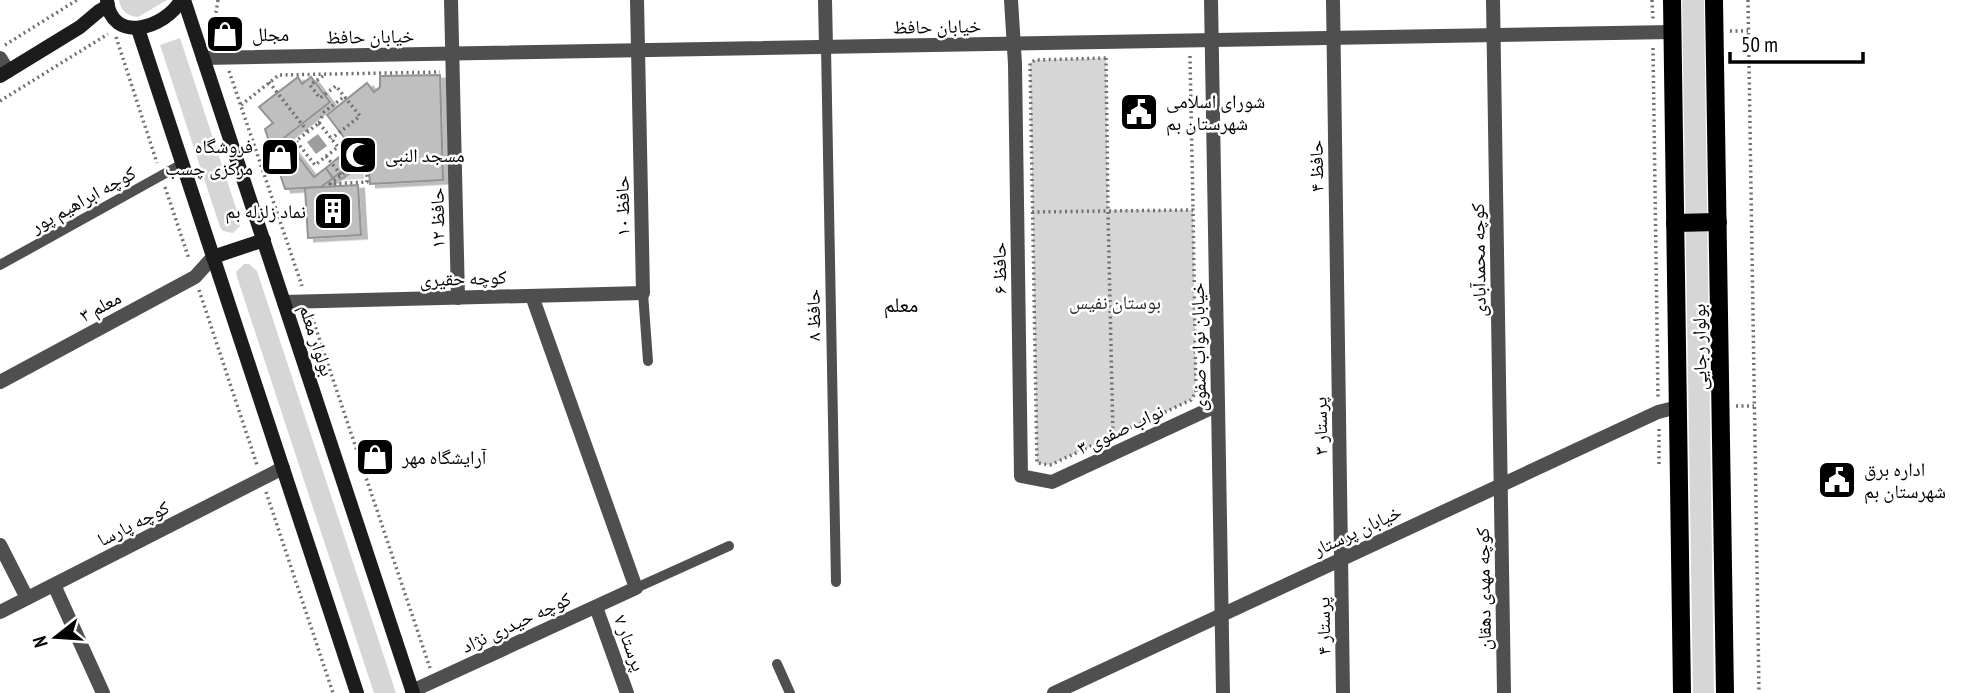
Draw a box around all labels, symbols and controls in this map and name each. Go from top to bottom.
shop icon: مجلل [204,13,246,55]
street label: خیابان حافظ [893,13,981,39]
scale bar [1730,21,1863,65]
place label: مجلل [252,22,289,46]
street label: خیابان حافظ [326,23,414,49]
text: 50 m [1741,31,1778,58]
place label: شورای اسلامی شهرستان بم [1166,89,1265,136]
public building icon: شورای اسلامی شهرستان بم [1118,91,1160,133]
place label: فروشگاه مرکزی چسب [165,134,253,180]
mosque icon: مسجد النبی [337,134,379,176]
shop icon: فروشگاه مرکزی چسب [259,136,301,178]
street label: حافظ ۴ [1304,140,1328,192]
place label: مسجد النبی [385,143,465,167]
street label: کوچه ابراهیم پور [25,160,140,239]
street label: حافظ ۱۰ [609,175,635,237]
street label: حافظ ۱۲ [424,187,450,249]
building icon: نماد زلزله بم [312,190,354,232]
place label: نماد زلزله بم [225,199,306,224]
street label: کوچه محمدآبادی [1465,203,1491,317]
street label: حافظ ۶ [987,242,1011,294]
street label: کوچه حقیری [419,264,507,292]
street label: خیابان نواب صفوی [1185,282,1211,412]
street label: معلم ۳ [75,285,125,328]
street label: حافظ ۸ [801,289,825,341]
park label: بوستان نفیس [1069,290,1161,314]
district label: معلم [884,291,918,319]
street label: بولوار معلم [293,301,340,379]
street label: بولوار رجایی [1686,303,1712,391]
street label: پرستار ۳ [1307,397,1333,455]
street label: نواب صفوی ۳ [1073,399,1167,459]
shop icon: آرایشگاه مهر [354,436,396,478]
place label: آرایشگاه مهر [401,445,488,469]
place label: اداره برق شهرستان بم [1864,457,1946,504]
public building icon: اداره برق شهرستان بم [1816,459,1858,501]
street label: کوچه پارسا [93,495,173,551]
street label: خیابان پرستار [1308,499,1405,561]
street label: کوچه مهدی دهقان [1470,527,1496,651]
street label: کوچه حیدری نژاد [458,586,575,658]
street label: پرستار ۴ [1310,597,1336,655]
north arrow [21,602,91,672]
street label: پرستار ۷ [609,612,651,675]
text: N [27,634,53,650]

